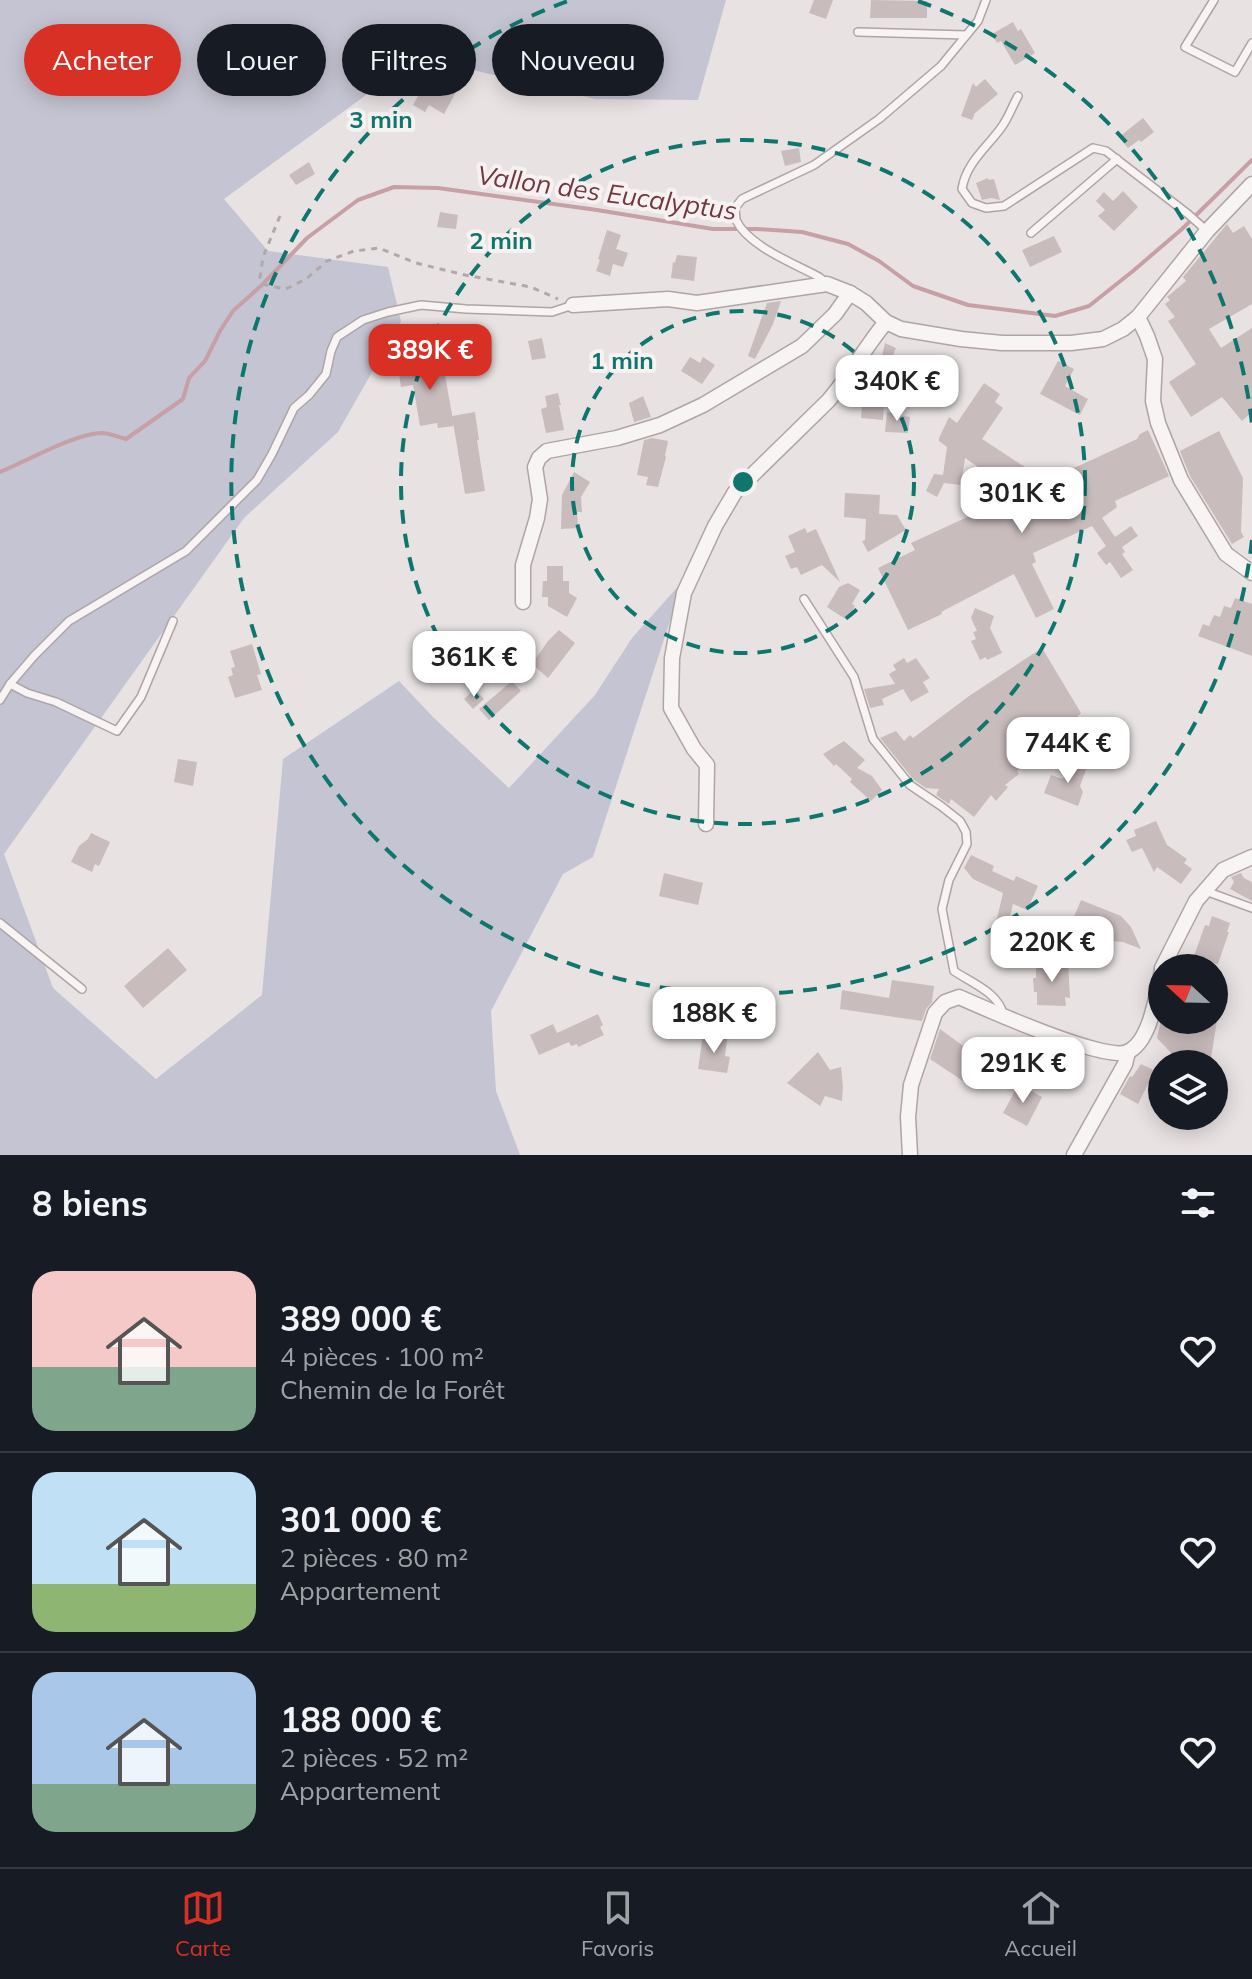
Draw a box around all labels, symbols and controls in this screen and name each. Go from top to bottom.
chip: Acheter [24,24,181,96]
chip: Louer [197,24,326,96]
chip: Filtres [342,24,476,96]
chip: Nouveau [492,24,664,96]
text: 3 min [349,104,413,134]
water label: Vallon des Eucalyptus [475,158,739,227]
text: 2 min [469,225,533,255]
pin: 389K € [365,324,495,392]
text: 389K € [387,333,473,366]
text: 1 min [590,345,654,375]
pin: 340K € [832,355,962,423]
text: 340K € [854,364,940,397]
pin: 301K € [957,467,1087,535]
centre of rings [729,468,757,496]
text: 301K € [979,476,1065,509]
pin: 361K € [409,631,539,699]
text: 361K € [431,640,517,673]
pin: 744K € [1003,717,1133,785]
text: 744K € [1025,726,1111,759]
pin: 220K € [987,916,1117,984]
text: 220K € [1009,925,1095,958]
north arrow [1148,954,1228,1034]
map controls [1148,954,1228,1130]
pin: 188K € [649,987,779,1055]
text: 188K € [671,996,757,1029]
pin: 291K € [958,1037,1088,1105]
text: 291K € [980,1046,1066,1079]
button: layers [1148,1050,1228,1130]
icon: filters [1176,1181,1220,1225]
text: 8 biens [32,1182,148,1225]
text: 389 000 € [280,1297,441,1340]
icon: home [96,1303,192,1399]
icon: heart [1176,1329,1220,1373]
text: 4 pièces · 100 m² [280,1340,484,1373]
text: Chemin de la Forêt [280,1373,505,1406]
text: 301 000 € [280,1498,441,1541]
icon: home [96,1504,192,1600]
icon: heart [1176,1530,1220,1574]
text: 2 pièces · 80 m² [280,1541,468,1574]
text: Appartement [280,1574,440,1607]
text: 188 000 € [280,1698,441,1741]
icon: home [96,1704,192,1800]
icon: heart [1176,1730,1220,1774]
text: 2 pièces · 52 m² [280,1741,468,1774]
text: Appartement [280,1774,440,1807]
tab: Carte [175,1886,231,1962]
tab: Favoris [581,1886,654,1962]
tab: Accueil [1004,1886,1077,1962]

